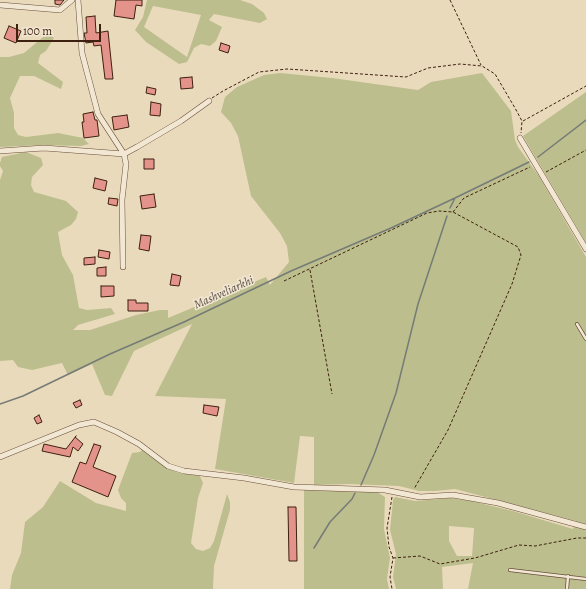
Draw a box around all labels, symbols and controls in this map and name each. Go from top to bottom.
scale bar [18,16,103,42]
text: 100 m [23,23,52,39]
water label: Mashveliarkhi [192,273,256,313]

